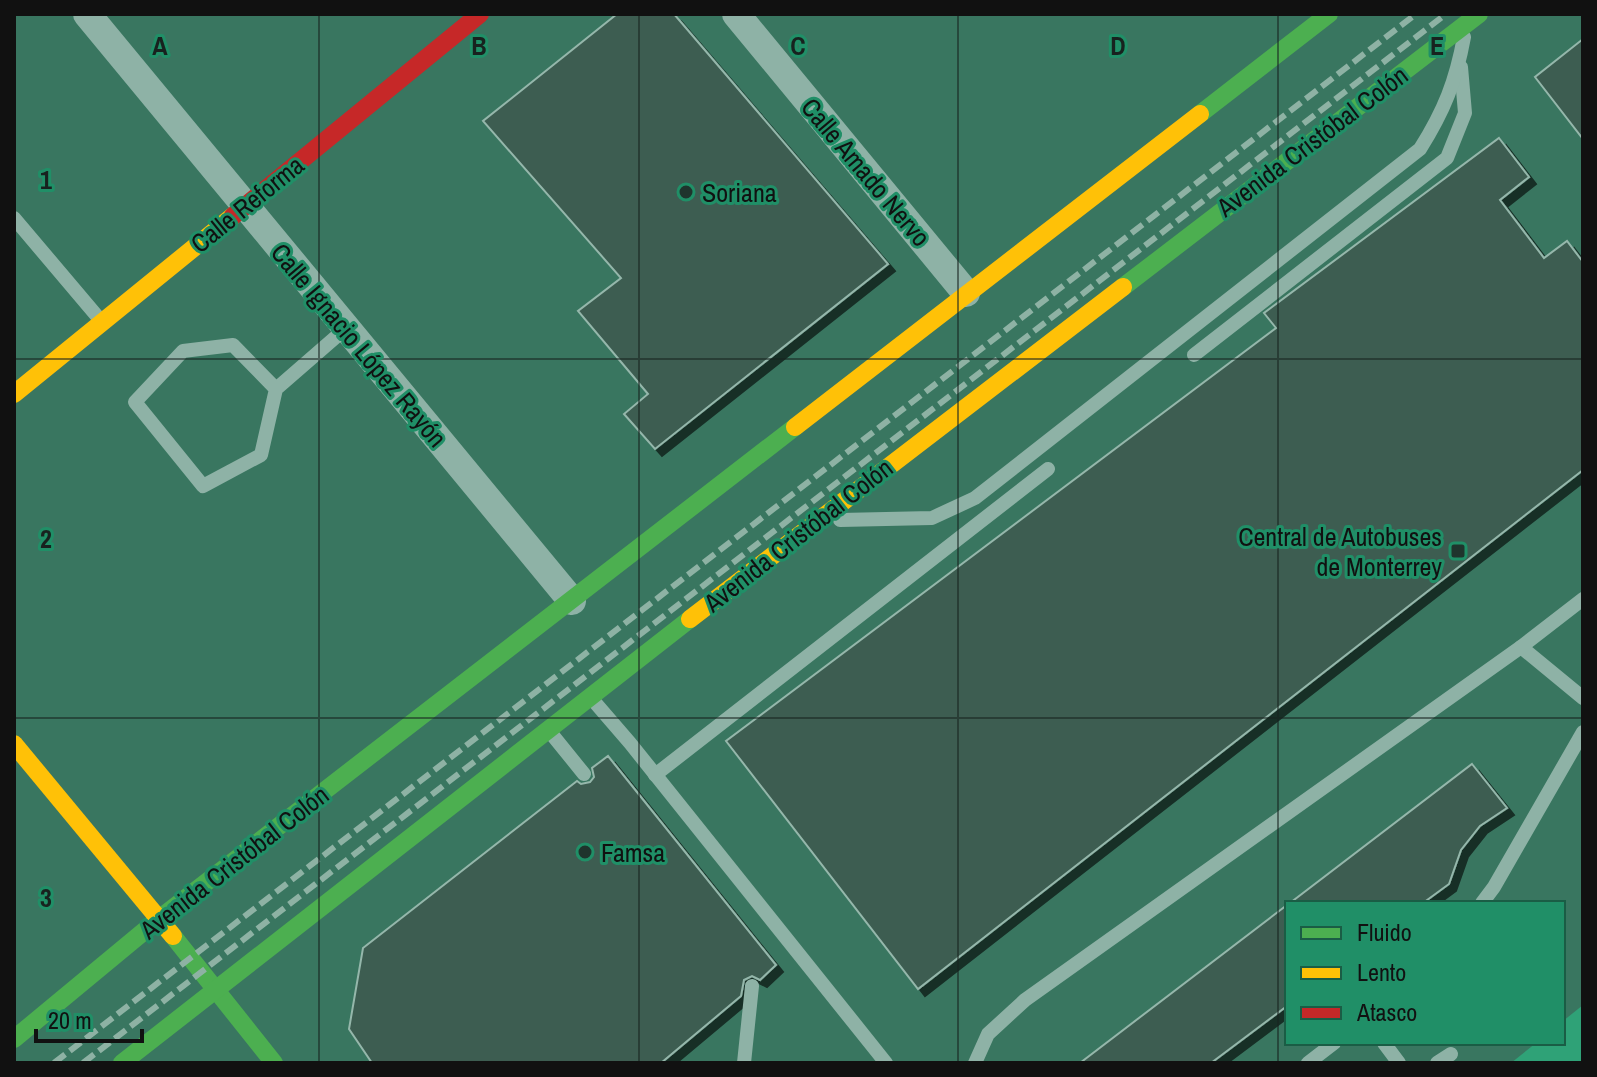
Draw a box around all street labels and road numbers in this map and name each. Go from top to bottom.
street label: Avenida Cristóbal Colón [1209,58,1415,225]
street label: Calle Amado Nervo [794,90,938,254]
street label: Calle Reforma [183,147,311,260]
street label: Calle Ignacio López Rayón [263,236,455,454]
street label: Avenida Cristóbal Colón [696,450,900,620]
street label: Avenida Cristóbal Colón [132,777,336,947]

